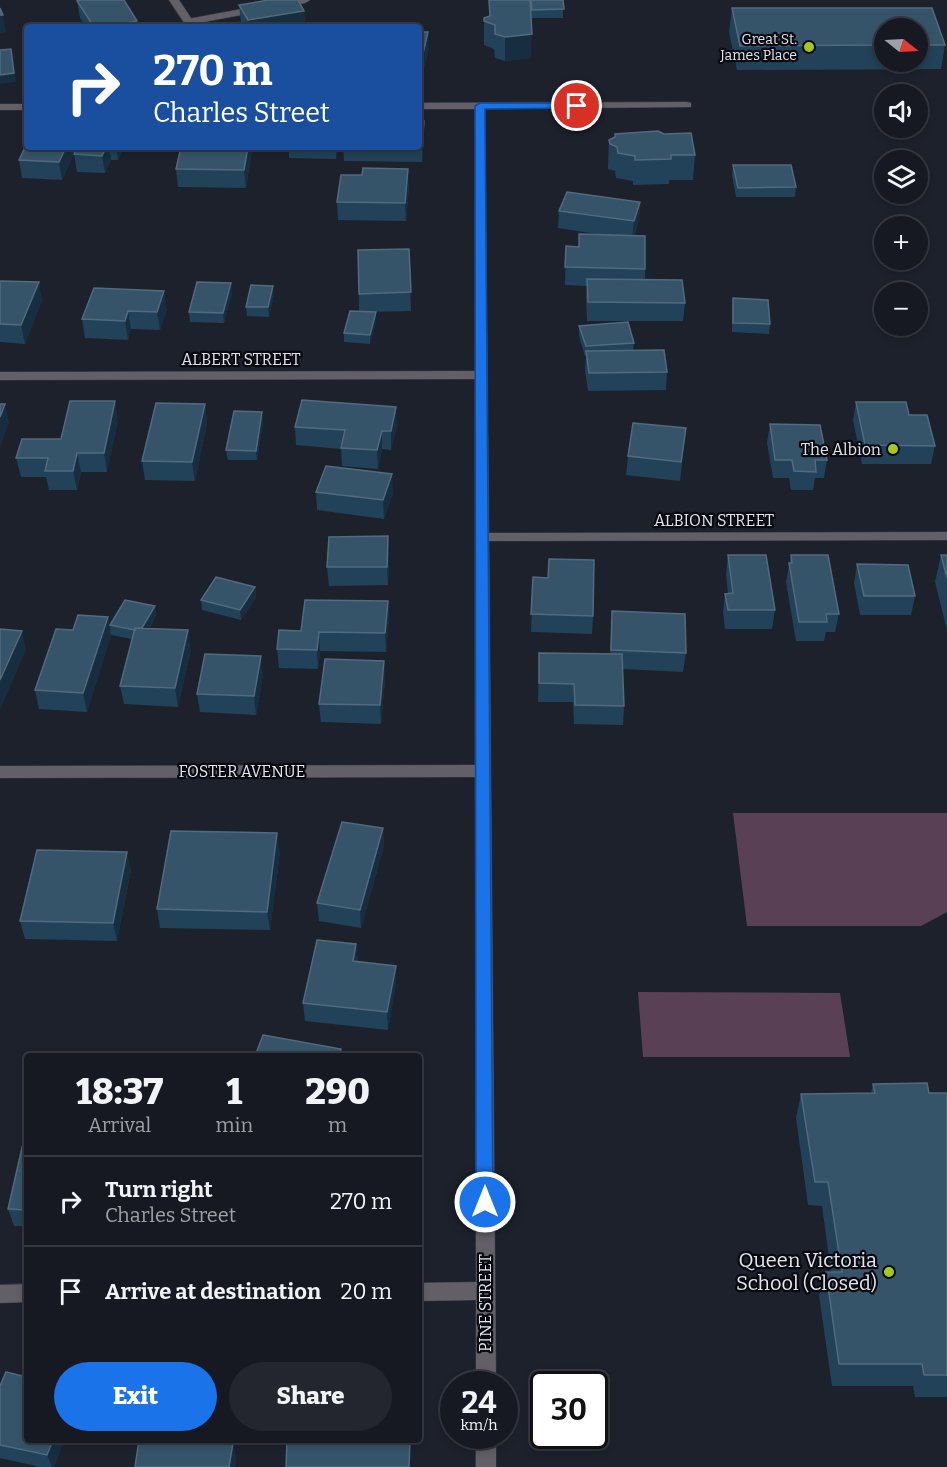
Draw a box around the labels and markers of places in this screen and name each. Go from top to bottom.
place label: Great St. James Place [719,31,797,64]
marker: Great St. James Place [802,40,816,54]
pin [551,80,602,131]
place label: The Albion [801,440,881,459]
marker: The Albion [886,442,900,456]
place label: Queen Victoria School (Closed) [736,1248,877,1295]
marker: Queen Victoria School (Closed) [882,1265,896,1279]

